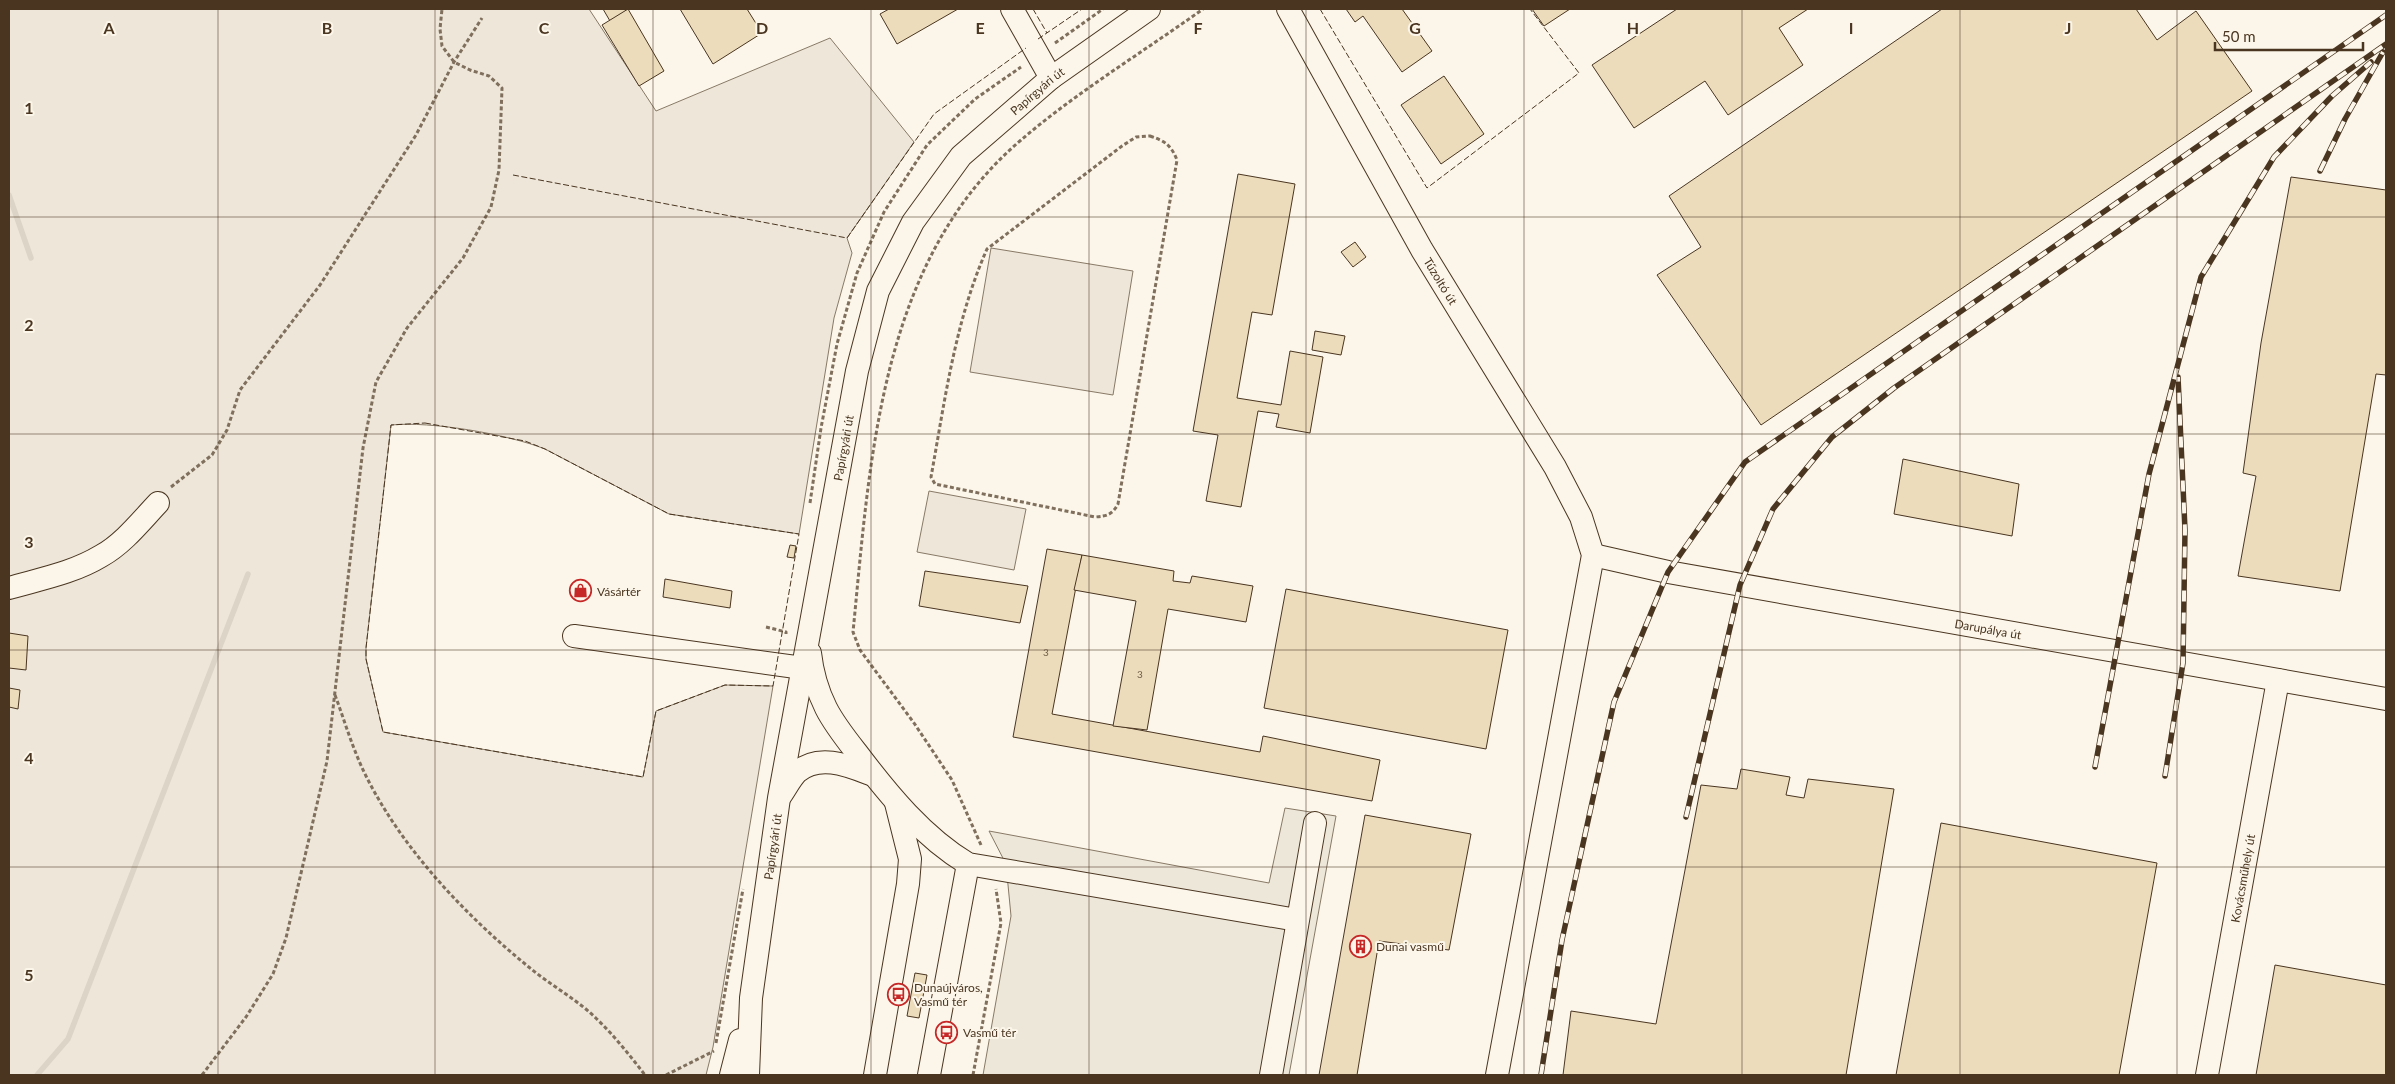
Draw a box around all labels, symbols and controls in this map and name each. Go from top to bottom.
text: A [102,18,115,37]
text: B [322,18,332,37]
text: C [539,18,550,37]
text: D [756,18,768,37]
text: E [975,18,985,37]
text: F [1193,18,1203,37]
text: G [1409,18,1421,37]
text: H [1627,18,1639,37]
text: I [1849,18,1853,37]
text: J [2065,18,2071,37]
scale bar [2215,20,2362,52]
text: 50 m [2222,27,2256,45]
street label: Papírgyári út [1007,63,1068,118]
text: 1 [24,98,34,117]
street label: Tűzoltó út [1421,255,1461,308]
text: 2 [24,315,34,334]
street label: Papírgyári út [830,413,856,482]
text: 3 [24,532,34,551]
shop icon: Vásártér [569,579,593,603]
place label: Vásártér [597,584,641,599]
street label: Darupálya út [1953,615,2023,642]
house number: 3 [1043,646,1049,658]
house number: 3 [1137,668,1143,680]
text: 4 [24,748,34,767]
street label: Papírgyári út [760,812,784,881]
street label: Kovácsműhely út [2227,832,2258,924]
building icon: Dunai vasmű [1348,934,1372,958]
place label: Dunai vasmű [1376,939,1444,954]
text: 5 [24,965,34,984]
place label: Dunaújváros, Vasmű tér [914,980,983,1009]
bus stop icon: Dunaújváros, Vasmű tér [886,982,910,1006]
bus stop icon: Vasmű tér [935,1020,959,1044]
place label: Vasmű tér [963,1025,1017,1040]

